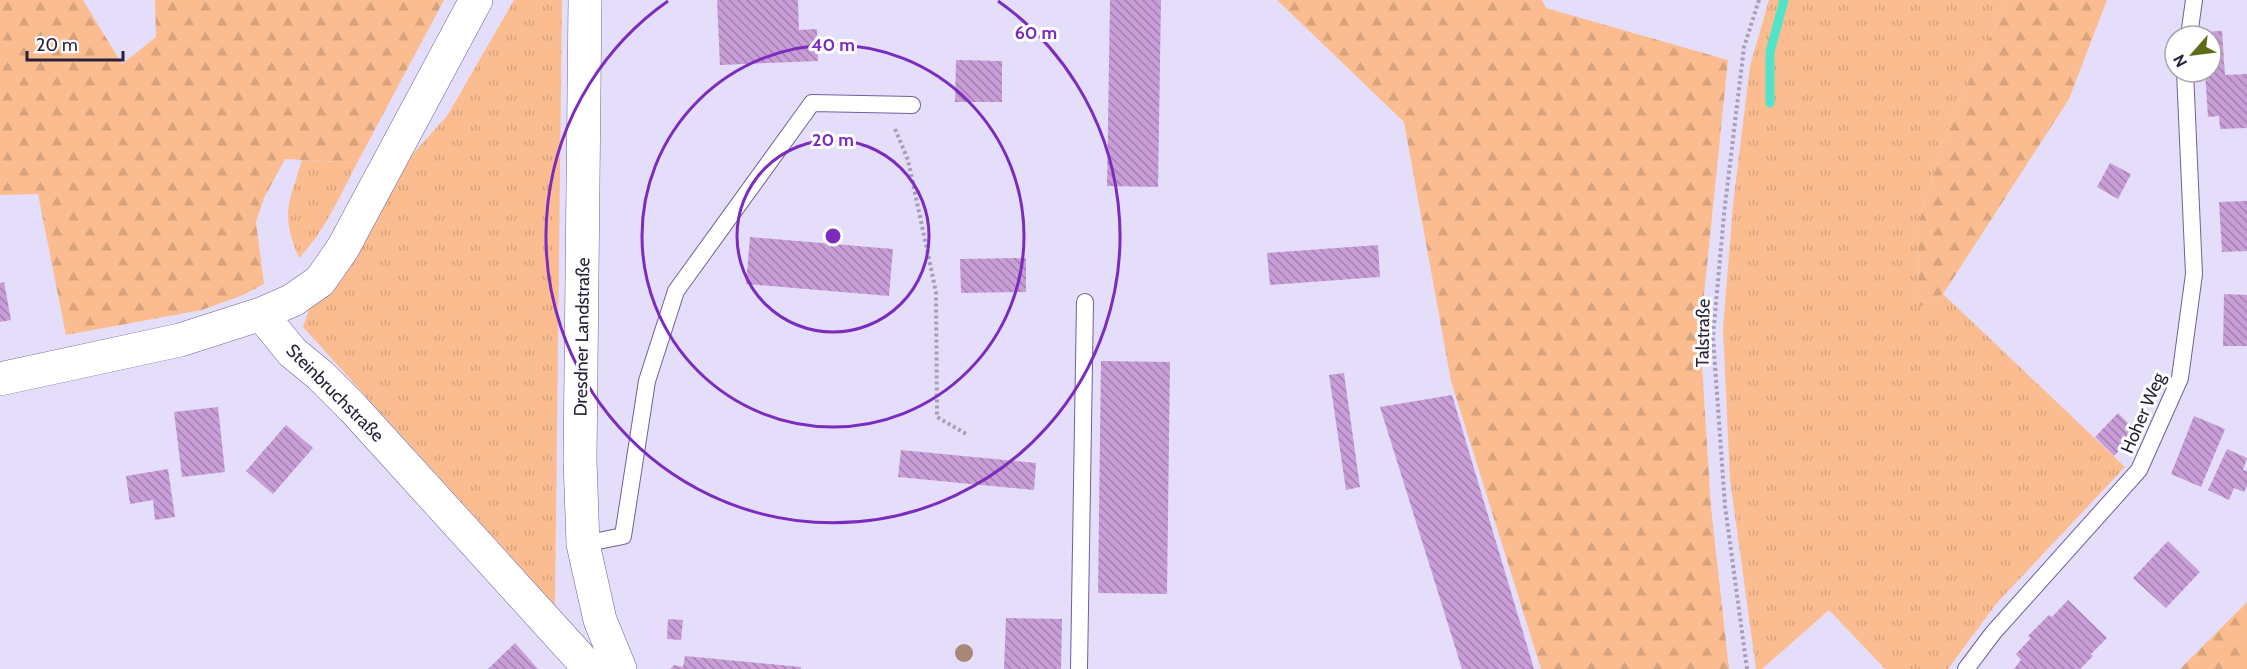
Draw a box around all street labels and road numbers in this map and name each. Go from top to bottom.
street label: Dresdner Landstraße [570,257,594,417]
street label: Talstraße [1691,299,1715,367]
street label: Steinbruchstraße [281,339,389,447]
street label: Hoher Weg [2116,368,2170,457]

